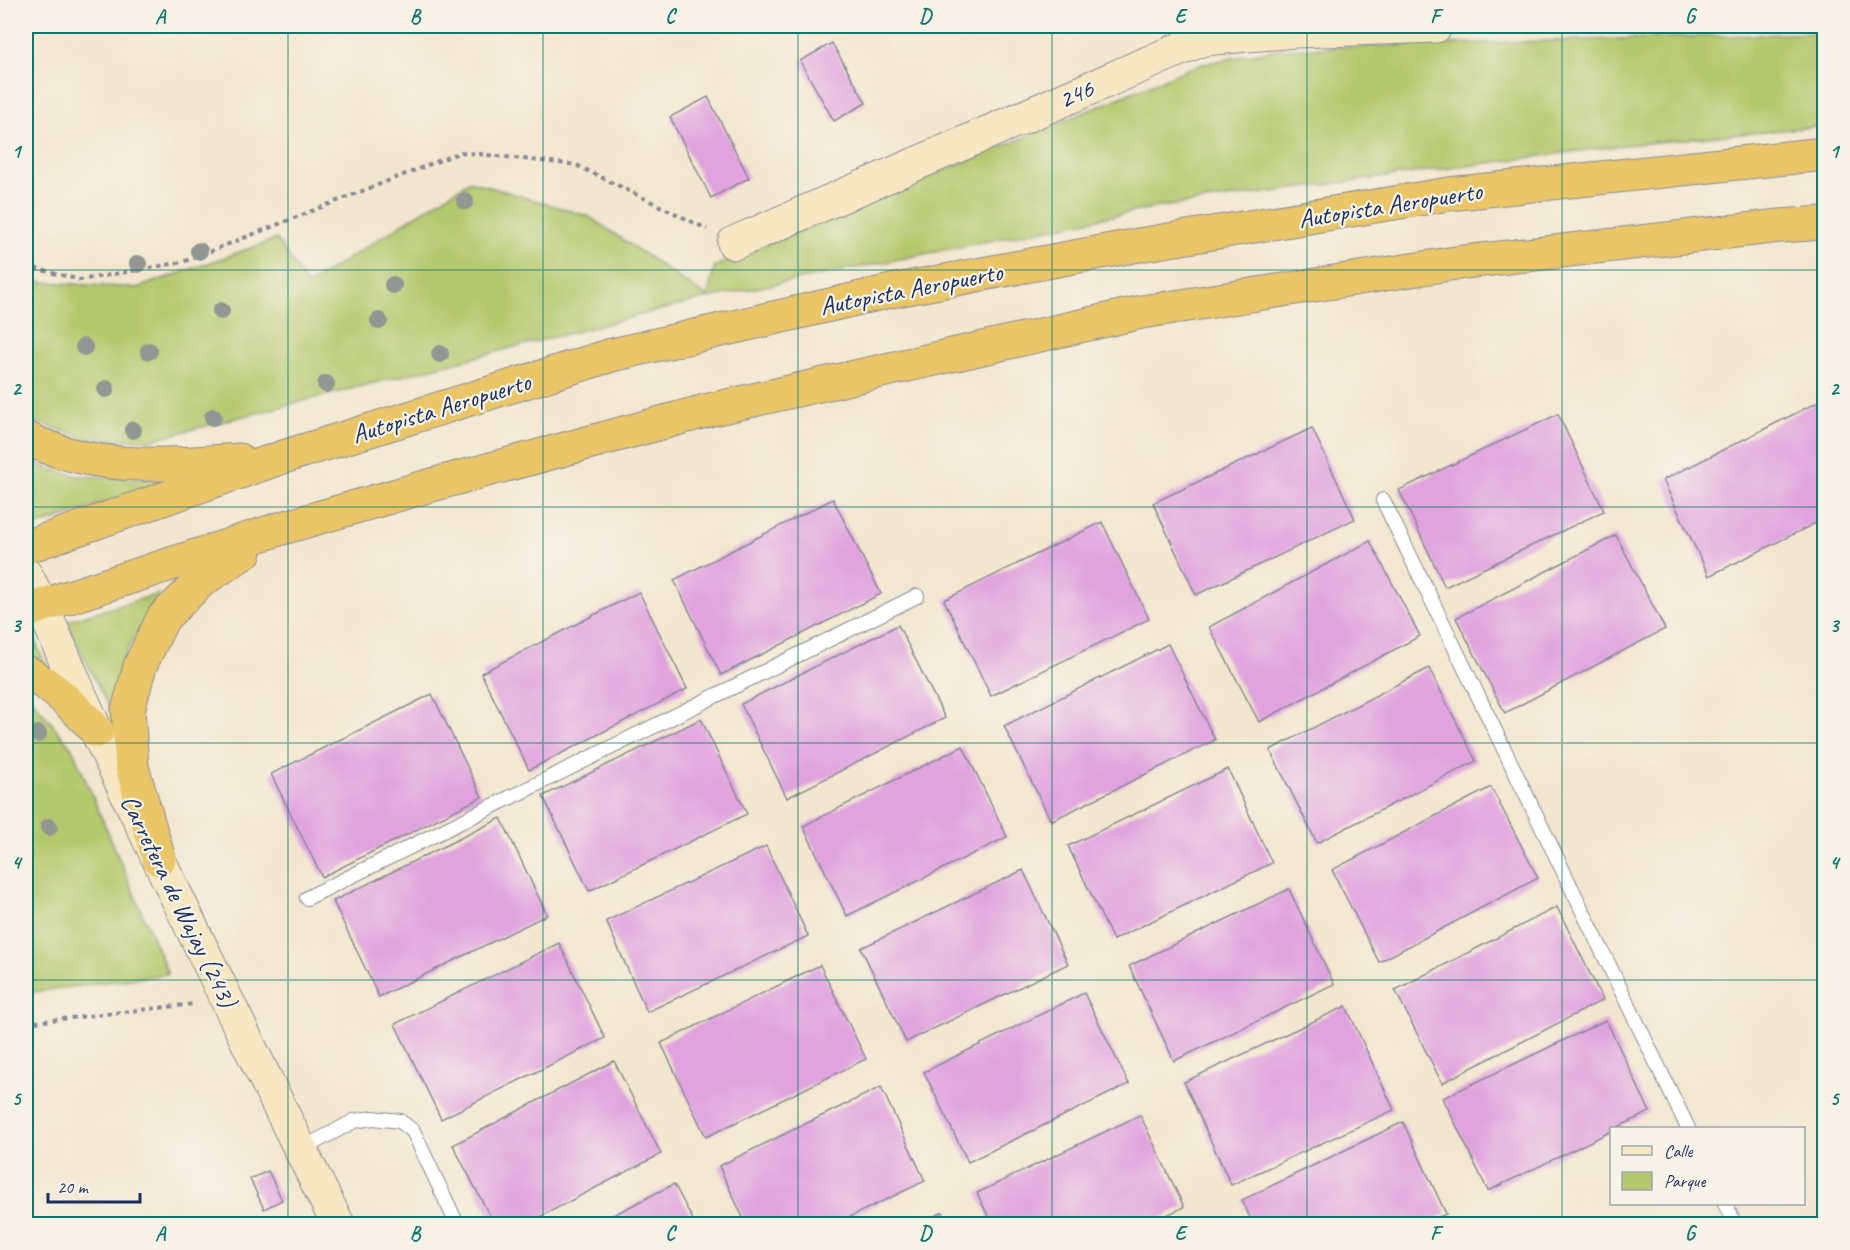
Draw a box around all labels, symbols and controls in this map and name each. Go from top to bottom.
text: A [155,4,167,29]
text: B [410,4,422,29]
text: C [665,4,677,29]
text: D [919,4,933,29]
text: E [1175,4,1189,29]
text: F [1430,4,1444,29]
text: G [1685,4,1698,29]
street label: 246 [1053,71,1100,116]
text: 1 [12,139,23,164]
text: 1 [1830,139,1841,164]
street label: Autopista Aeropuerto [1296,174,1486,236]
street label: Autopista Aeropuerto [817,255,1007,323]
street label: Autopista Aeropuerto [348,365,536,451]
text: 2 [12,376,23,401]
text: 2 [1830,376,1841,401]
text: 3 [12,613,23,638]
text: 3 [1830,613,1841,638]
street label: Carretera de Wajay (243) [113,789,245,1014]
text: 4 [12,850,24,875]
text: 4 [1830,850,1842,875]
text: 5 [12,1086,23,1111]
text: 5 [1830,1086,1841,1111]
legend [1610,1127,1805,1205]
text: Calle [1664,1140,1693,1162]
scale bar [48,1166,140,1204]
text: Parque [1664,1170,1706,1192]
text: 20 m [57,1176,90,1198]
text: A [155,1221,167,1246]
text: B [410,1221,422,1246]
text: C [665,1221,677,1246]
text: D [919,1221,933,1246]
text: E [1175,1221,1189,1246]
text: F [1430,1221,1444,1246]
text: G [1685,1221,1698,1246]

